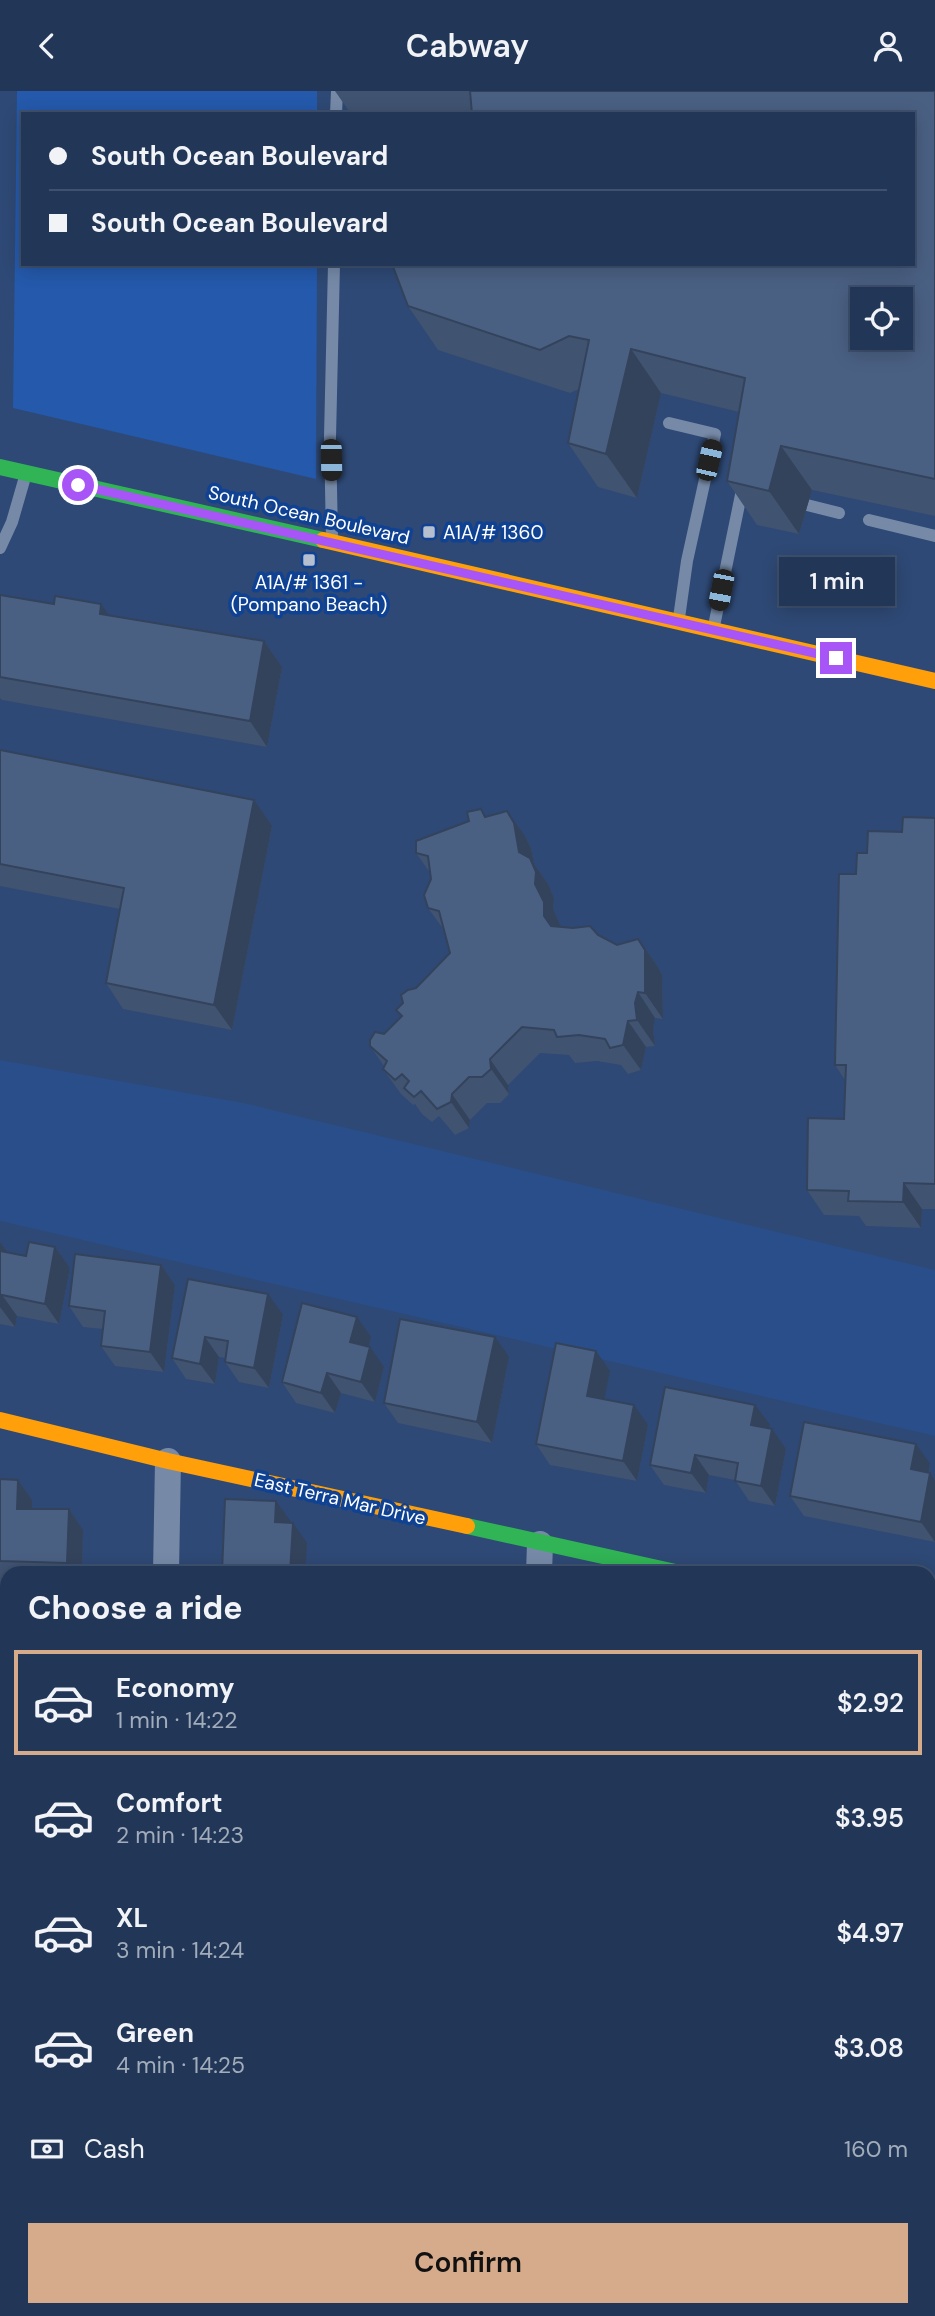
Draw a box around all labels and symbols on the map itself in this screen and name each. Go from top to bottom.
car [695,437,724,483]
car [321,439,342,481]
route start [62,469,94,501]
street label: South Ocean Boulevard [206,480,412,550]
place label: A1A/# 1360 [443,520,543,545]
marker: A1A/# 1360 [421,524,437,540]
marker: A1A/# 1361 - (Pompano Beach) [301,552,317,568]
callout: 1 min [778,557,894,605]
car [707,567,736,613]
place label: A1A/# 1361 - (Pompano Beach) [231,570,387,617]
route end [820,642,852,674]
street label: East Terra Mar Drive [252,1467,428,1531]

